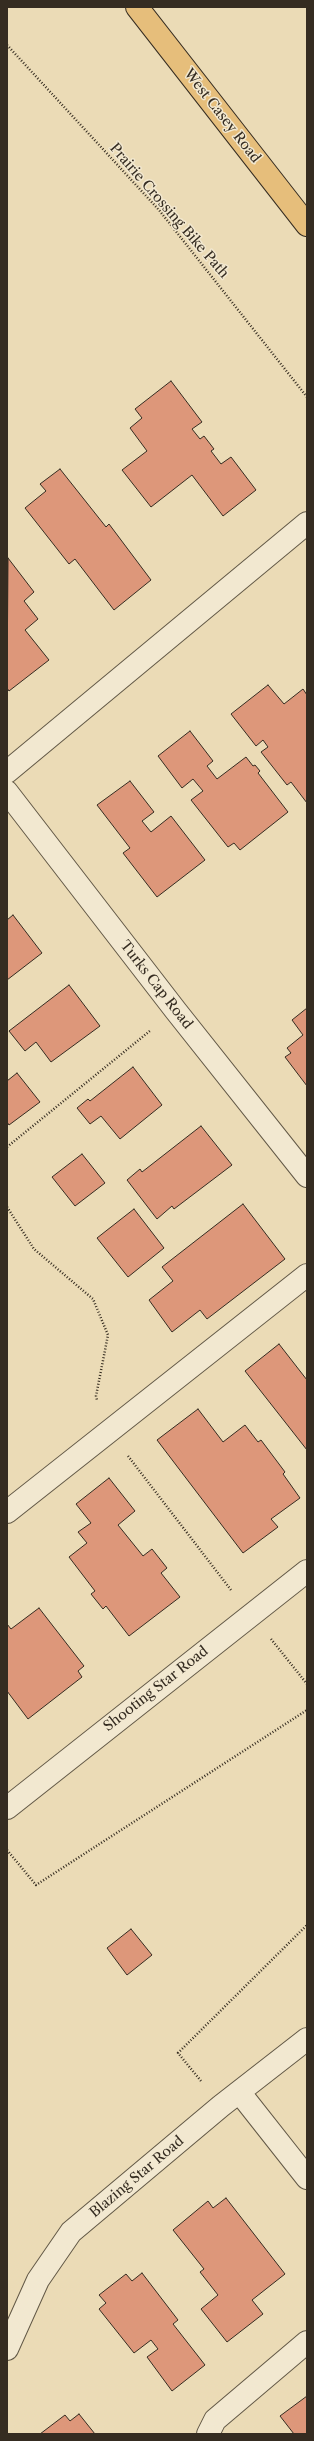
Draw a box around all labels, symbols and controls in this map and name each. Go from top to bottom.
street label: West Casey Road [180,66,264,166]
street label: Prairie Crossing Bike Path [106,140,232,282]
street label: Turks Cap Road [116,937,196,1033]
street label: Shooting Star Road [100,1643,212,1735]
street label: Blazing Star Road [87,2133,187,2221]

